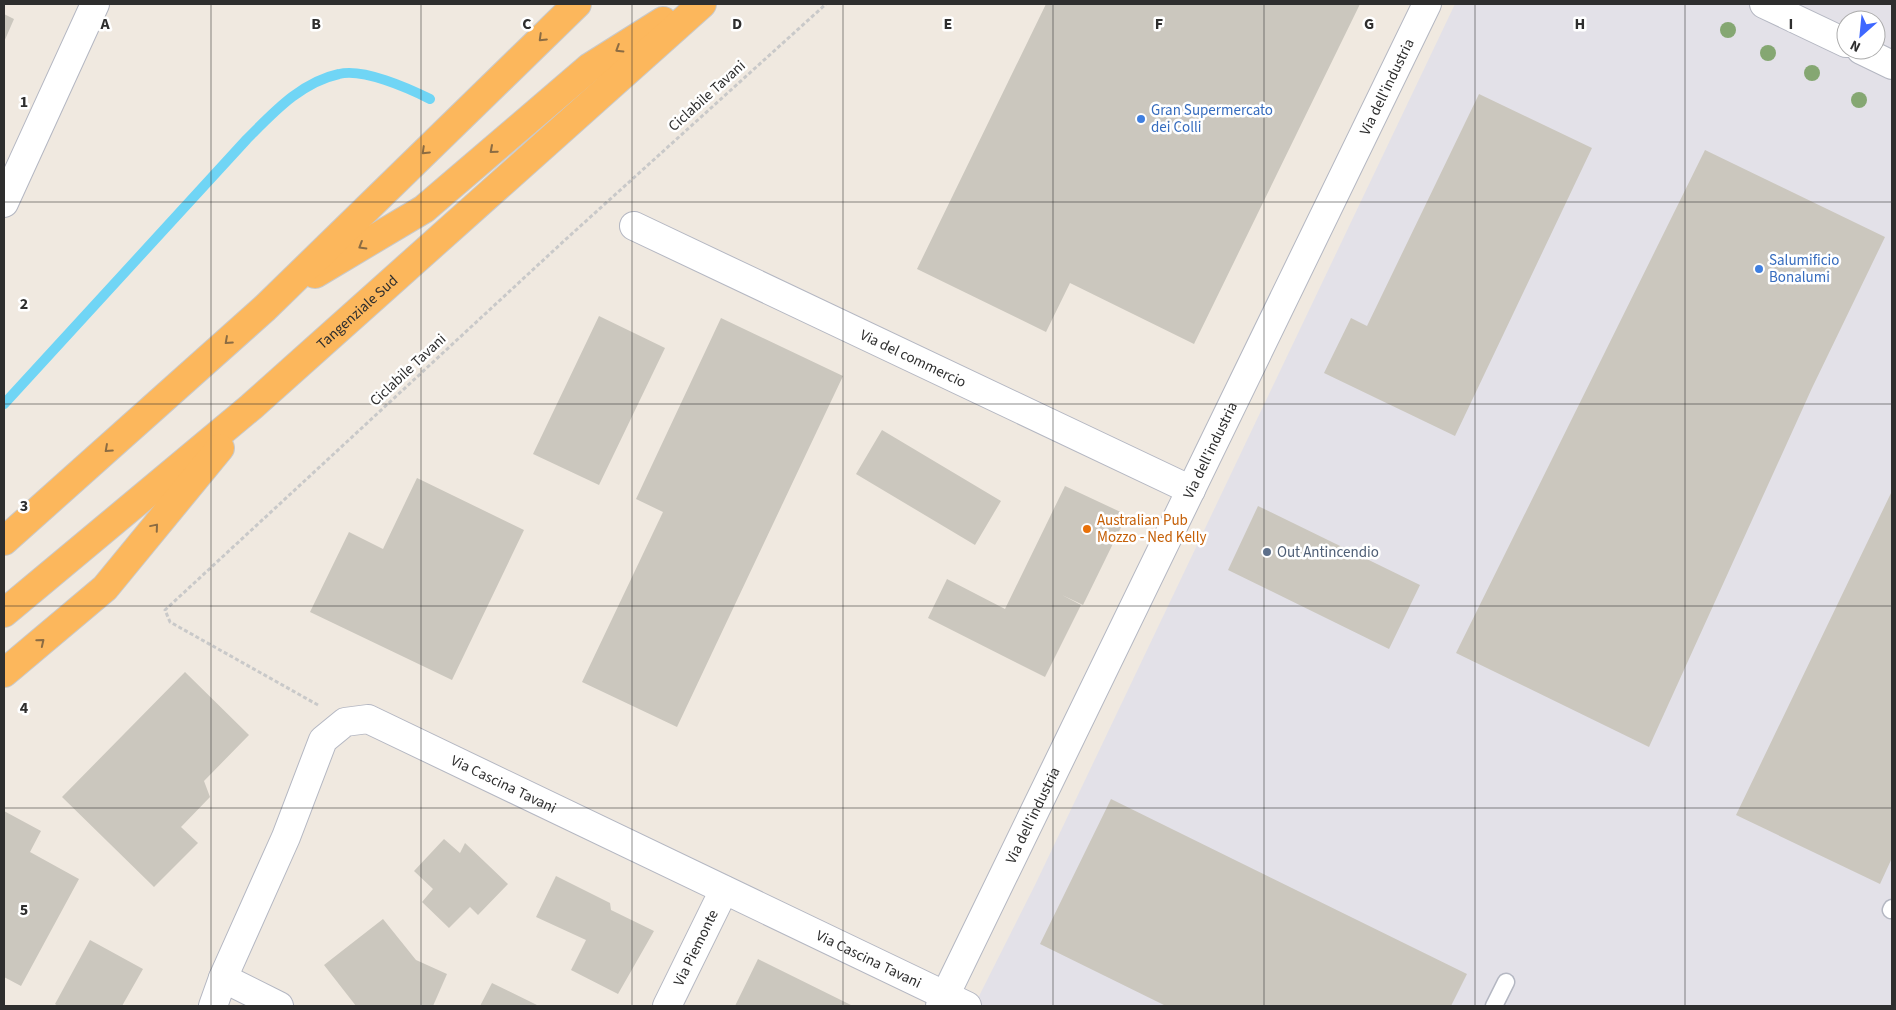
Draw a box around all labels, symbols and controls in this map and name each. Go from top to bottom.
north arrow [1836,10,1886,60]
text: A [99,13,110,35]
text: B [311,13,321,35]
text: C [522,13,532,35]
text: D [732,13,742,35]
text: E [944,13,952,35]
text: F [1155,13,1163,35]
text: G [1364,13,1374,35]
text: H [1575,13,1585,35]
text: I [1789,13,1793,35]
one-way arrow [538,32,547,41]
street label: Via dell'industria [1354,35,1419,139]
text: N [1847,35,1864,57]
one-way arrow [616,42,625,52]
street label: Ciclabile Tavani [664,56,750,136]
text: 1 [20,91,28,113]
place label: Gran Supermercato dei Colli [1151,100,1273,138]
marker: Gran Supermercato dei Colli [1135,113,1147,125]
one-way arrow [422,145,431,154]
one-way arrow [489,145,498,154]
one-way arrow [358,239,367,249]
place label: Salumificio Bonalumi [1769,250,1839,288]
marker: Salumificio Bonalumi [1753,263,1765,275]
street label: Tangenziale Sud [312,270,402,354]
text: 2 [20,293,28,315]
street label: Via del commercio [857,324,970,393]
street label: Ciclabile Tavani [365,329,451,411]
one-way arrow [225,335,234,344]
street label: Via dell'industria [1178,398,1243,502]
one-way arrow [104,443,113,452]
text: 3 [20,495,28,517]
place label: Australian Pub Mozzo - Ned Kelly [1097,510,1206,548]
marker: Australian Pub Mozzo - Ned Kelly [1081,523,1093,535]
one-way arrow [149,524,157,533]
place label: Out Antincendio [1277,542,1379,563]
marker: Out Antincendio [1261,546,1273,558]
one-way arrow [36,639,45,648]
text: 4 [20,697,29,719]
street label: Via Cascina Tavani [447,750,560,818]
street label: Via dell'industria [1000,763,1065,867]
text: 5 [20,899,28,921]
street label: Via Piemonte [668,906,723,989]
street label: Via Cascina Tavani [813,925,925,993]

